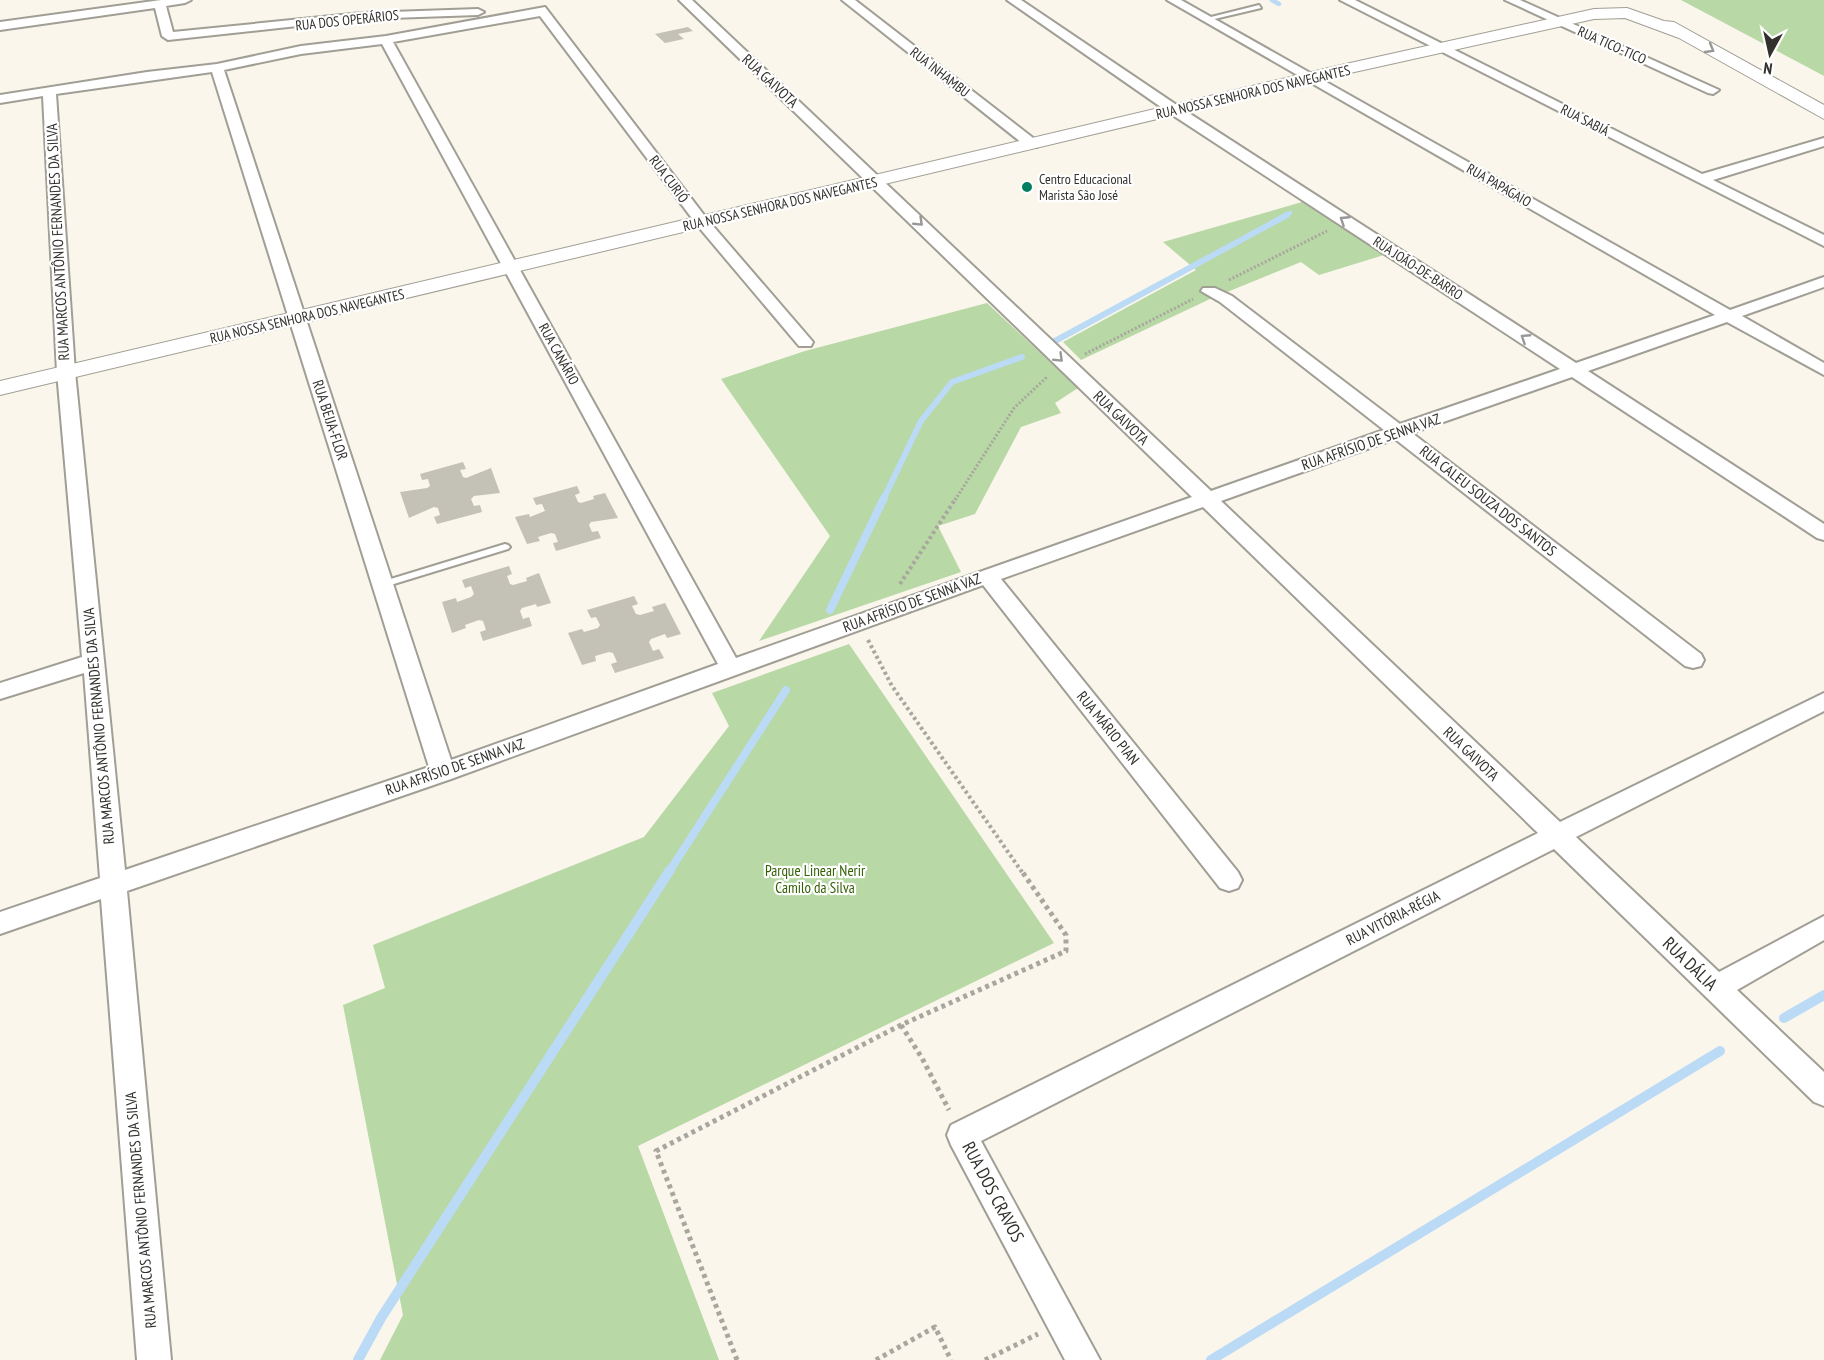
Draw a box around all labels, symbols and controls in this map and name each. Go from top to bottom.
street label: RUA DOS OPERÁRIOS [294,6,400,34]
street label: RUA TICO-TICO [1575,22,1649,68]
north arrow [1740,24,1800,84]
one-way arrow [1704,41,1714,53]
street label: RUA INHAMBU [907,43,973,101]
street label: RUA GAIVOTA [738,50,803,112]
text: N [1762,58,1774,79]
street label: RUA NOSSA SENHORA DOS NAVEGANTES [1154,61,1352,123]
street label: RUA SABIÁ [1558,100,1613,140]
street label: RUA MARCOS ANTÔNIO FERNANDES DA SILVA [42,122,73,361]
street label: RUA CURIÓ [645,152,693,206]
street label: RUA PAPAGAIO [1463,159,1535,211]
place label: Centro Educacional Marista São José [1039,170,1132,204]
street label: RUA NOSSA SENHORA DOS NAVEGANTES [681,173,879,235]
marker: Centro Educacional Marista São José [1020,180,1034,194]
one-way arrow [912,215,923,226]
one-way arrow [1340,216,1351,227]
street label: RUA JOÃO-DE-BARRO [1370,232,1467,304]
street label: RUA NOSSA SENHORA DOS NAVEGANTES [208,285,406,347]
street label: RUA CANÁRIO [535,320,583,388]
one-way arrow [1521,334,1532,345]
one-way arrow [1051,351,1062,362]
street label: RUA BEIJA-FLOR [309,377,352,462]
street label: RUA GAIVOTA [1090,386,1154,449]
street label: RUA AFRÍSIO DE SENNA VAZ [1299,409,1443,474]
street label: RUA CALEU SOUZA DOS SANTOS [1416,441,1561,560]
street label: RUA AFRÍSIO DE SENNA VAZ [840,569,984,636]
street label: RUA MARCOS ANTÔNIO FERNANDES DA SILVA [79,606,118,845]
street label: RUA MÁRIO PIAN [1073,687,1144,768]
street label: RUA GAIVOTA [1440,722,1504,785]
street label: RUA AFRÍSIO DE SENNA VAZ [383,734,527,799]
park label: Parque Linear Nerir Camilo da Silva [765,861,866,897]
street label: RUA VITÓRIA-RÉGIA [1343,885,1444,949]
street label: RUA DÁLIA [1658,932,1723,996]
street label: RUA MARCOS ANTÔNIO FERNANDES DA SILVA [121,1090,160,1329]
street label: RUA DOS CRAVOS [957,1138,1030,1246]

